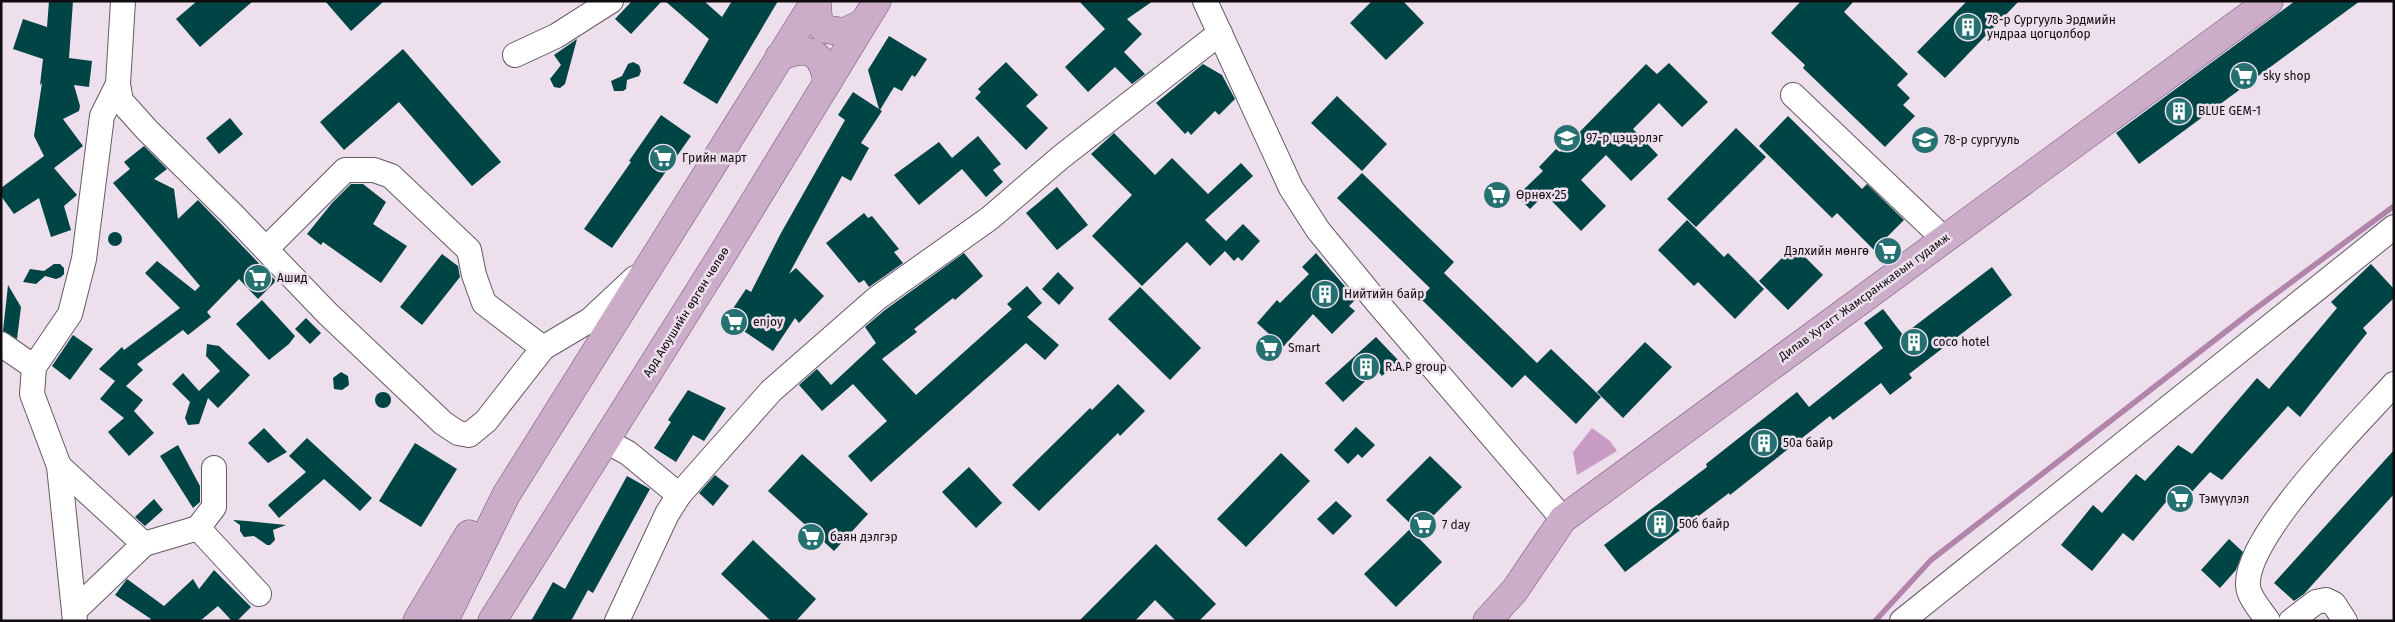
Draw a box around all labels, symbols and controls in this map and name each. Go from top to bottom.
building icon: 78-р Сургууль Эрдмийн ундраа цогцолбор [1953,12,1983,42]
place label: 78-р Сургууль Эрдмийн ундраа цогцолбор [1987,13,2116,41]
supermarket icon: sky shop [2229,61,2259,91]
place label: sky shop [2263,69,2311,83]
building icon: BLUE GEM-1 [2164,96,2194,126]
place label: BLUE GEM-1 [2198,104,2261,118]
school or university icon: 97-р цэцэрлэг [1552,123,1582,153]
school or university icon: 78-р сургууль [1910,125,1940,155]
place label: 97-р цэцэрлэг [1586,131,1664,145]
place label: 78-р сургууль [1944,133,2020,147]
supermarket icon: Грийн март [648,143,678,173]
place label: Грийн март [682,151,747,165]
supermarket icon: Өрнөх 25 [1482,180,1512,210]
place label: Өрнөх 25 [1516,188,1566,202]
street label: Дилав Хутагт Жамсранжавын гудамж [1775,230,1953,364]
supermarket icon: Дэлхийн мөнгө [1873,236,1903,266]
street label: Ард Аюушийн өргөн чөлөө [640,244,732,380]
place label: Дэлхийн мөнгө [1784,244,1869,258]
supermarket icon: Ашид [243,263,273,293]
place label: Ашид [277,271,308,285]
building icon: Нийтийн байр [1310,279,1340,309]
place label: Нийтийн байр [1344,287,1424,301]
supermarket icon: enjoy [719,307,749,337]
place label: enjoy [753,315,783,329]
building icon: coco hotel [1899,327,1929,357]
supermarket icon: Smart [1254,333,1284,363]
place label: coco hotel [1933,335,1990,349]
place label: Smart [1288,341,1321,355]
building icon: R.A.P group [1351,352,1381,382]
place label: R.A.P group [1385,360,1447,374]
building icon: 50а байр [1749,428,1779,458]
place label: 50а байр [1783,436,1833,450]
supermarket icon: Тэмүүлэл [2165,484,2195,514]
place label: Тэмүүлэл [2199,492,2249,506]
building icon: 50б байр [1645,509,1675,539]
supermarket icon: 7 day [1408,510,1438,540]
place label: 50б байр [1679,517,1730,531]
place label: 7 day [1442,518,1470,532]
supermarket icon: баян дэлгэр [796,522,826,552]
place label: баян дэлгэр [830,530,898,544]

